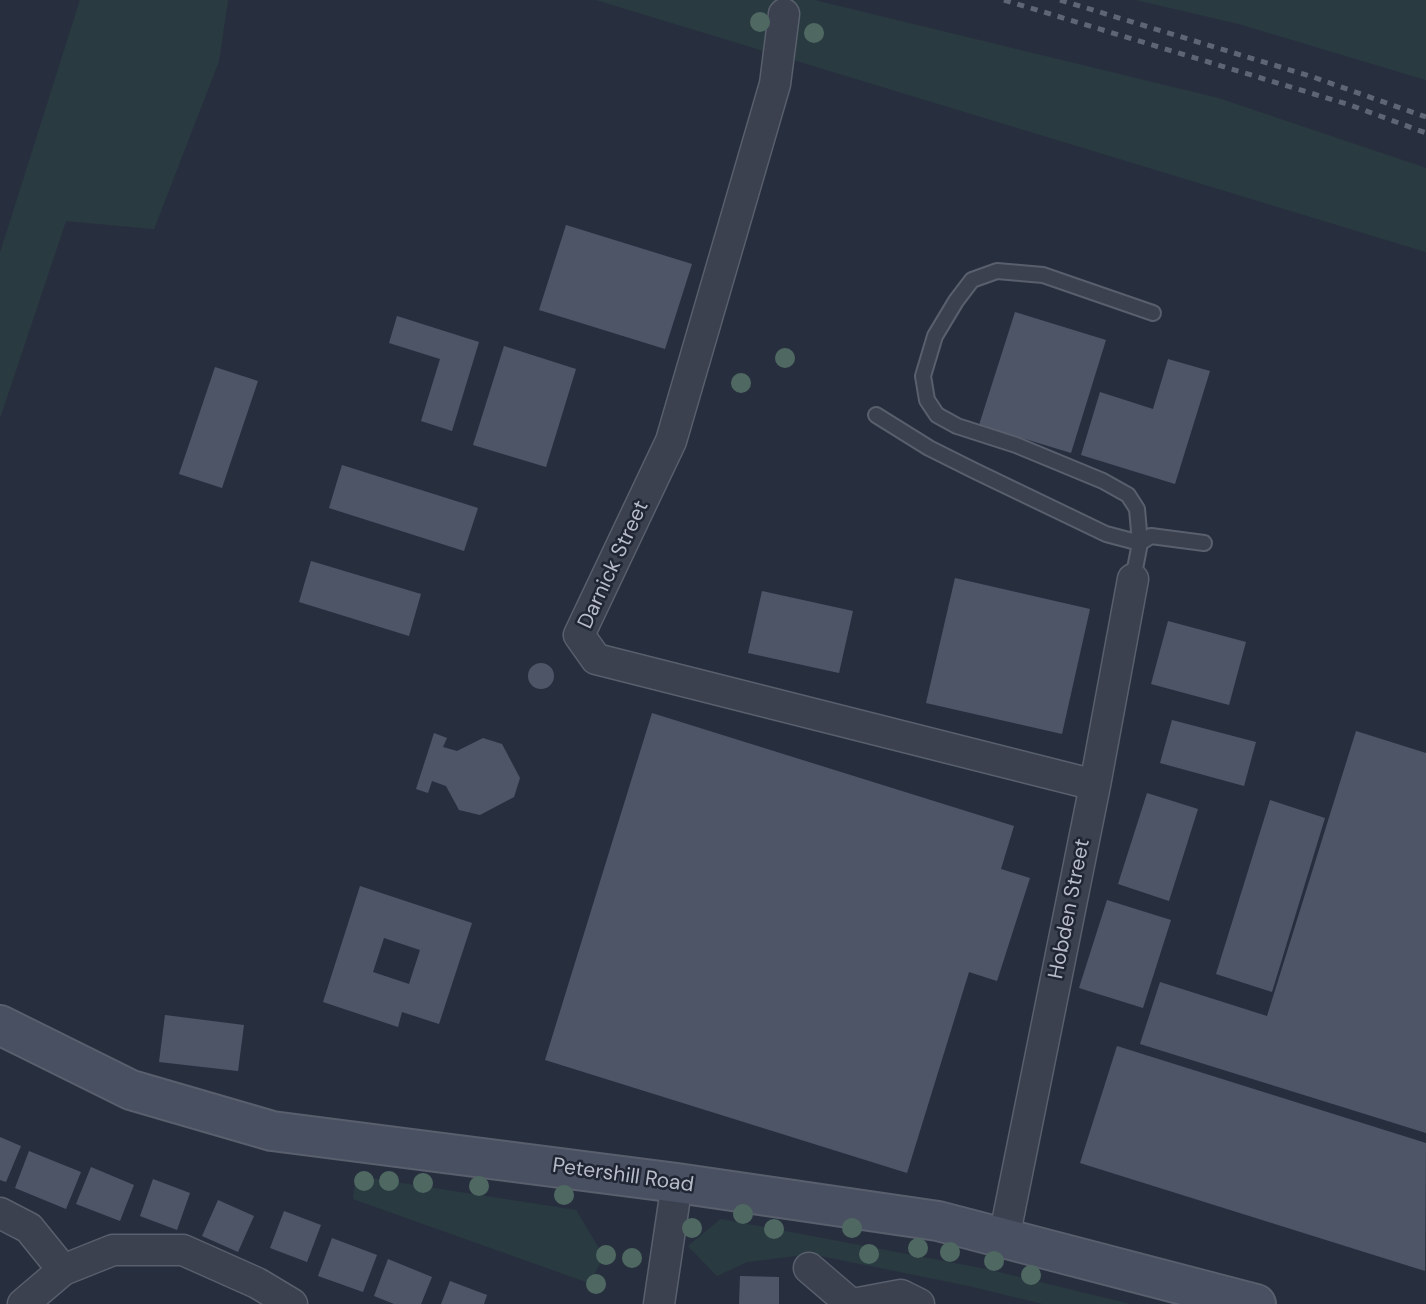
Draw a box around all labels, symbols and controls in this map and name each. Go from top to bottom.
street label: Darnick Street [573,497,655,633]
street label: Hobden Street [1044,837,1096,981]
street label: Petershill Road [551,1154,695,1198]

